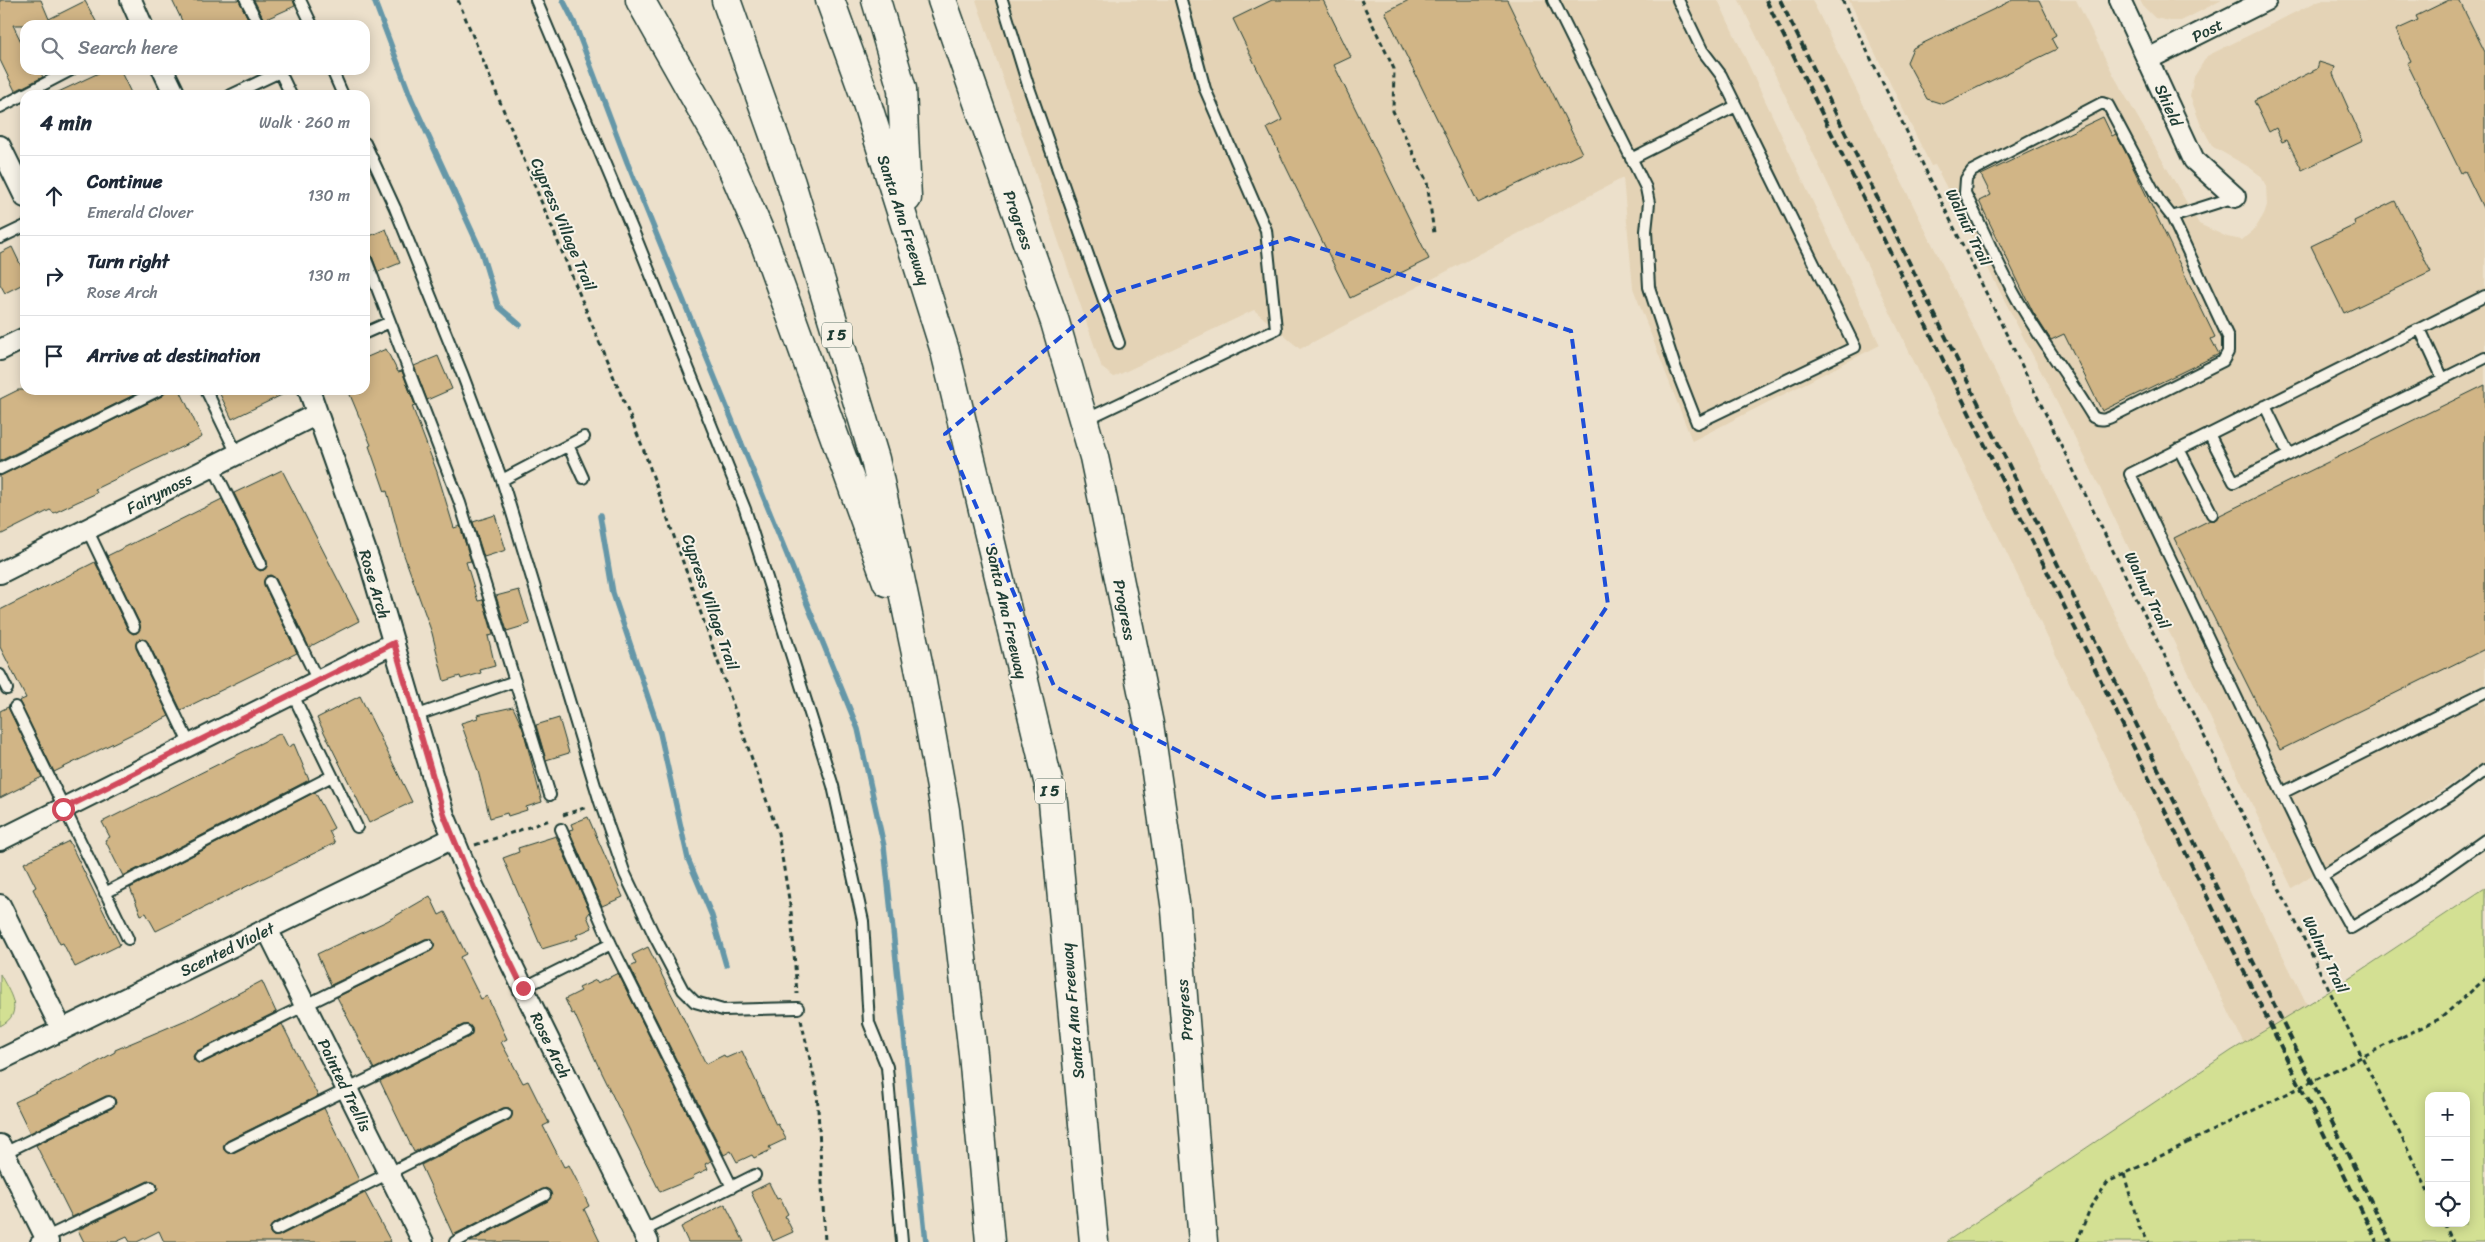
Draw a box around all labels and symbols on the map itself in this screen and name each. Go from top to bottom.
street label: Post [2186,10,2228,51]
street label: Shield [2146,79,2191,133]
street label: Santa Ana Freeway [869,151,939,290]
street label: Cypress Village Trail [522,153,605,296]
street label: Walnut Trail [1937,183,2000,272]
street label: Progress [995,186,1043,255]
road number: I 5 [822,322,852,348]
street label: Fairymoss [121,464,198,522]
street label: Cypress Village Trail [674,530,748,675]
street label: Santa Ana Freeway [977,542,1036,683]
street label: Rose Arch [350,546,399,622]
street label: Walnut Trail [2116,546,2179,635]
street label: Progress [1104,577,1145,644]
road number: I 5 [1035,778,1065,804]
route start [52,798,75,821]
street label: Walnut Trail [2294,910,2357,999]
street label: Scented Violet [175,914,280,985]
street label: Santa Ana Freeway [1052,941,1093,1080]
route end [512,977,535,1000]
street label: Progress [1167,977,1202,1042]
street label: Rose Arch [522,1007,579,1083]
street label: Painted Trellis [309,1033,380,1138]

